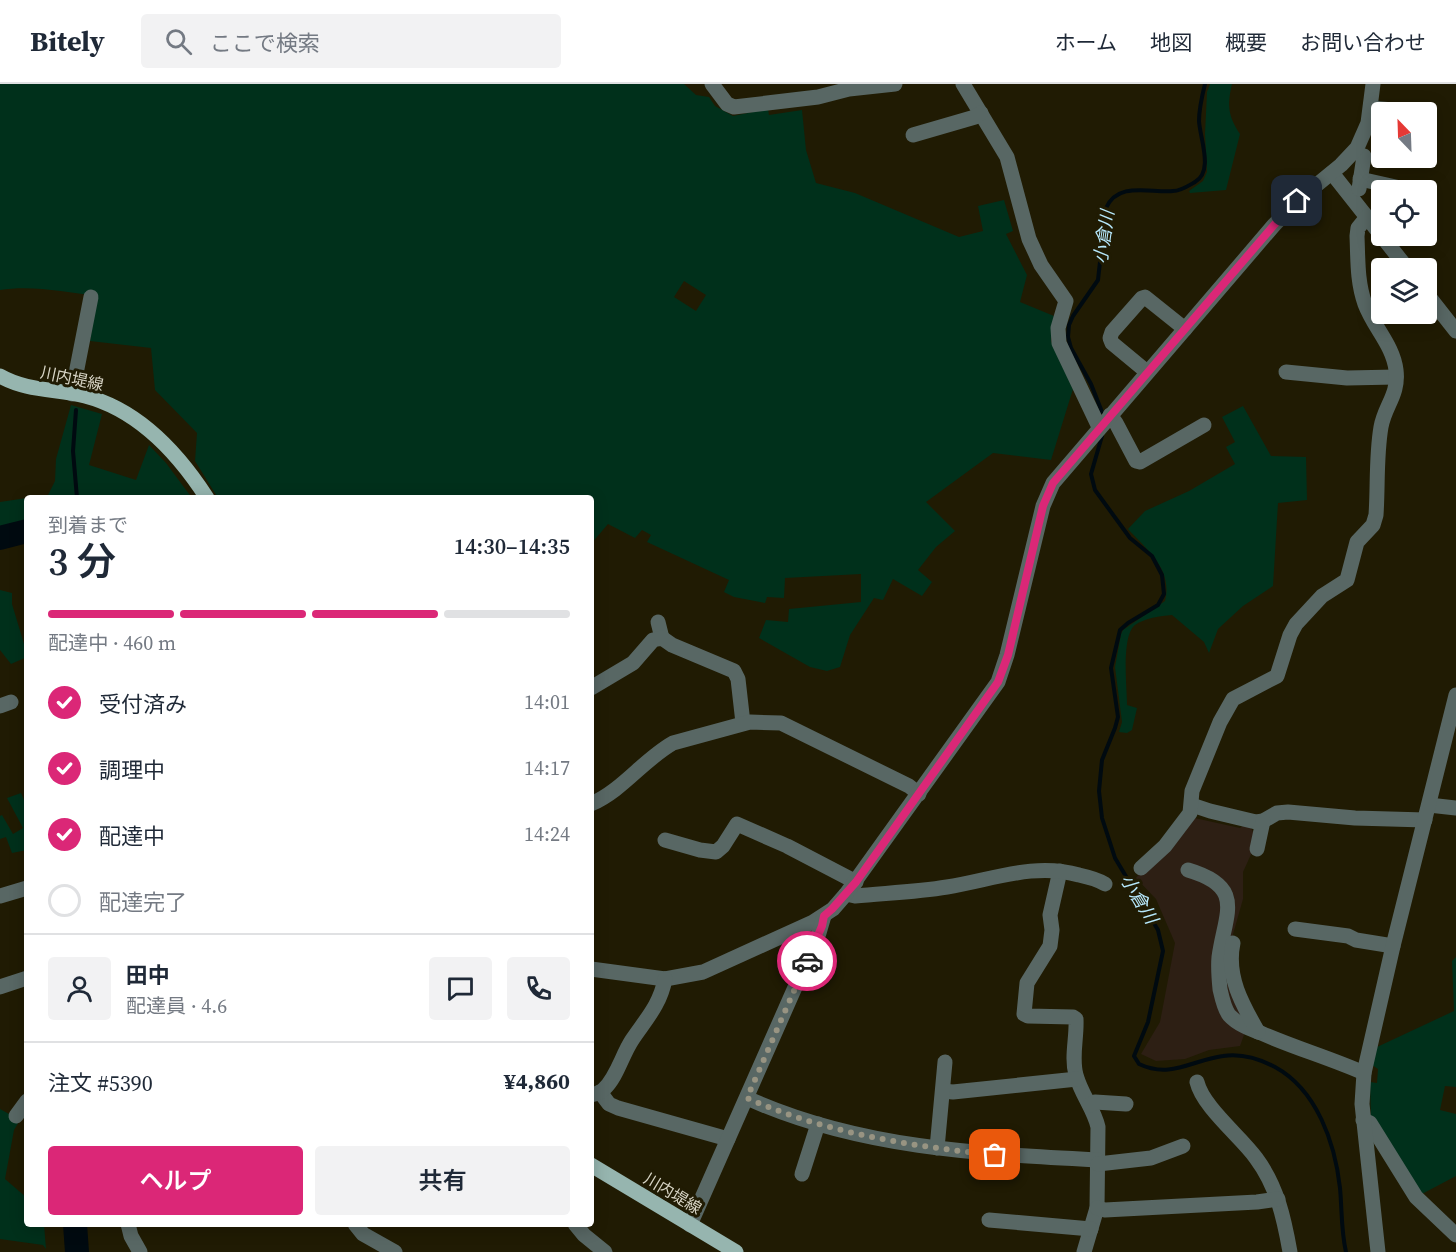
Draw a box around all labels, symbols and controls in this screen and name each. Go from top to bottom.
search box [141,14,561,68]
text: Bitely [30,22,105,60]
icon: search [162,25,195,58]
text: ここで検索 [210,28,320,58]
text: ホーム [1055,28,1117,57]
text: 地図 [1150,28,1192,57]
text: 概要 [1225,28,1267,57]
text: お問い合わせ [1300,28,1426,57]
north arrow [1371,102,1437,168]
map controls [1371,102,1437,324]
pin [1271,175,1322,226]
button: locate [1371,180,1437,246]
icon: home [1280,184,1313,217]
water label: 小倉川 [1087,206,1120,265]
button: layers [1371,258,1437,324]
street label: 川内堤線 [38,361,106,395]
text: 到着まで [48,511,128,539]
text: 14:30–14:35 [454,531,570,561]
text: 3 分 [48,535,116,588]
text: 配達中 · 460 m [48,629,176,657]
icon: check [48,686,81,719]
text: 14:01 [524,688,570,716]
text: 受付済み [99,689,187,719]
icon: check [48,752,81,785]
text: 14:17 [524,754,570,782]
text: 調理中 [99,755,165,785]
icon: check [48,818,81,851]
text: 14:24 [524,820,570,848]
text: 配達中 [99,821,165,851]
water label: 小倉川 [1115,869,1165,930]
text: 配達完了 [99,887,187,917]
courier [777,931,837,991]
icon: car [791,945,824,978]
button: person [48,957,111,1020]
button: chat [429,957,492,1020]
button: phone [507,957,570,1020]
text: 田中 [126,960,170,990]
text: 配達員 · 4.6 [126,992,227,1020]
text: ¥4,860 [504,1066,570,1096]
text: 注文 #5390 [48,1068,153,1098]
pin [969,1129,1020,1180]
icon: bag [978,1138,1011,1171]
button: ヘルプ [48,1146,303,1215]
button: 共有 [315,1146,570,1215]
street label: 川内堤線 [640,1167,706,1219]

